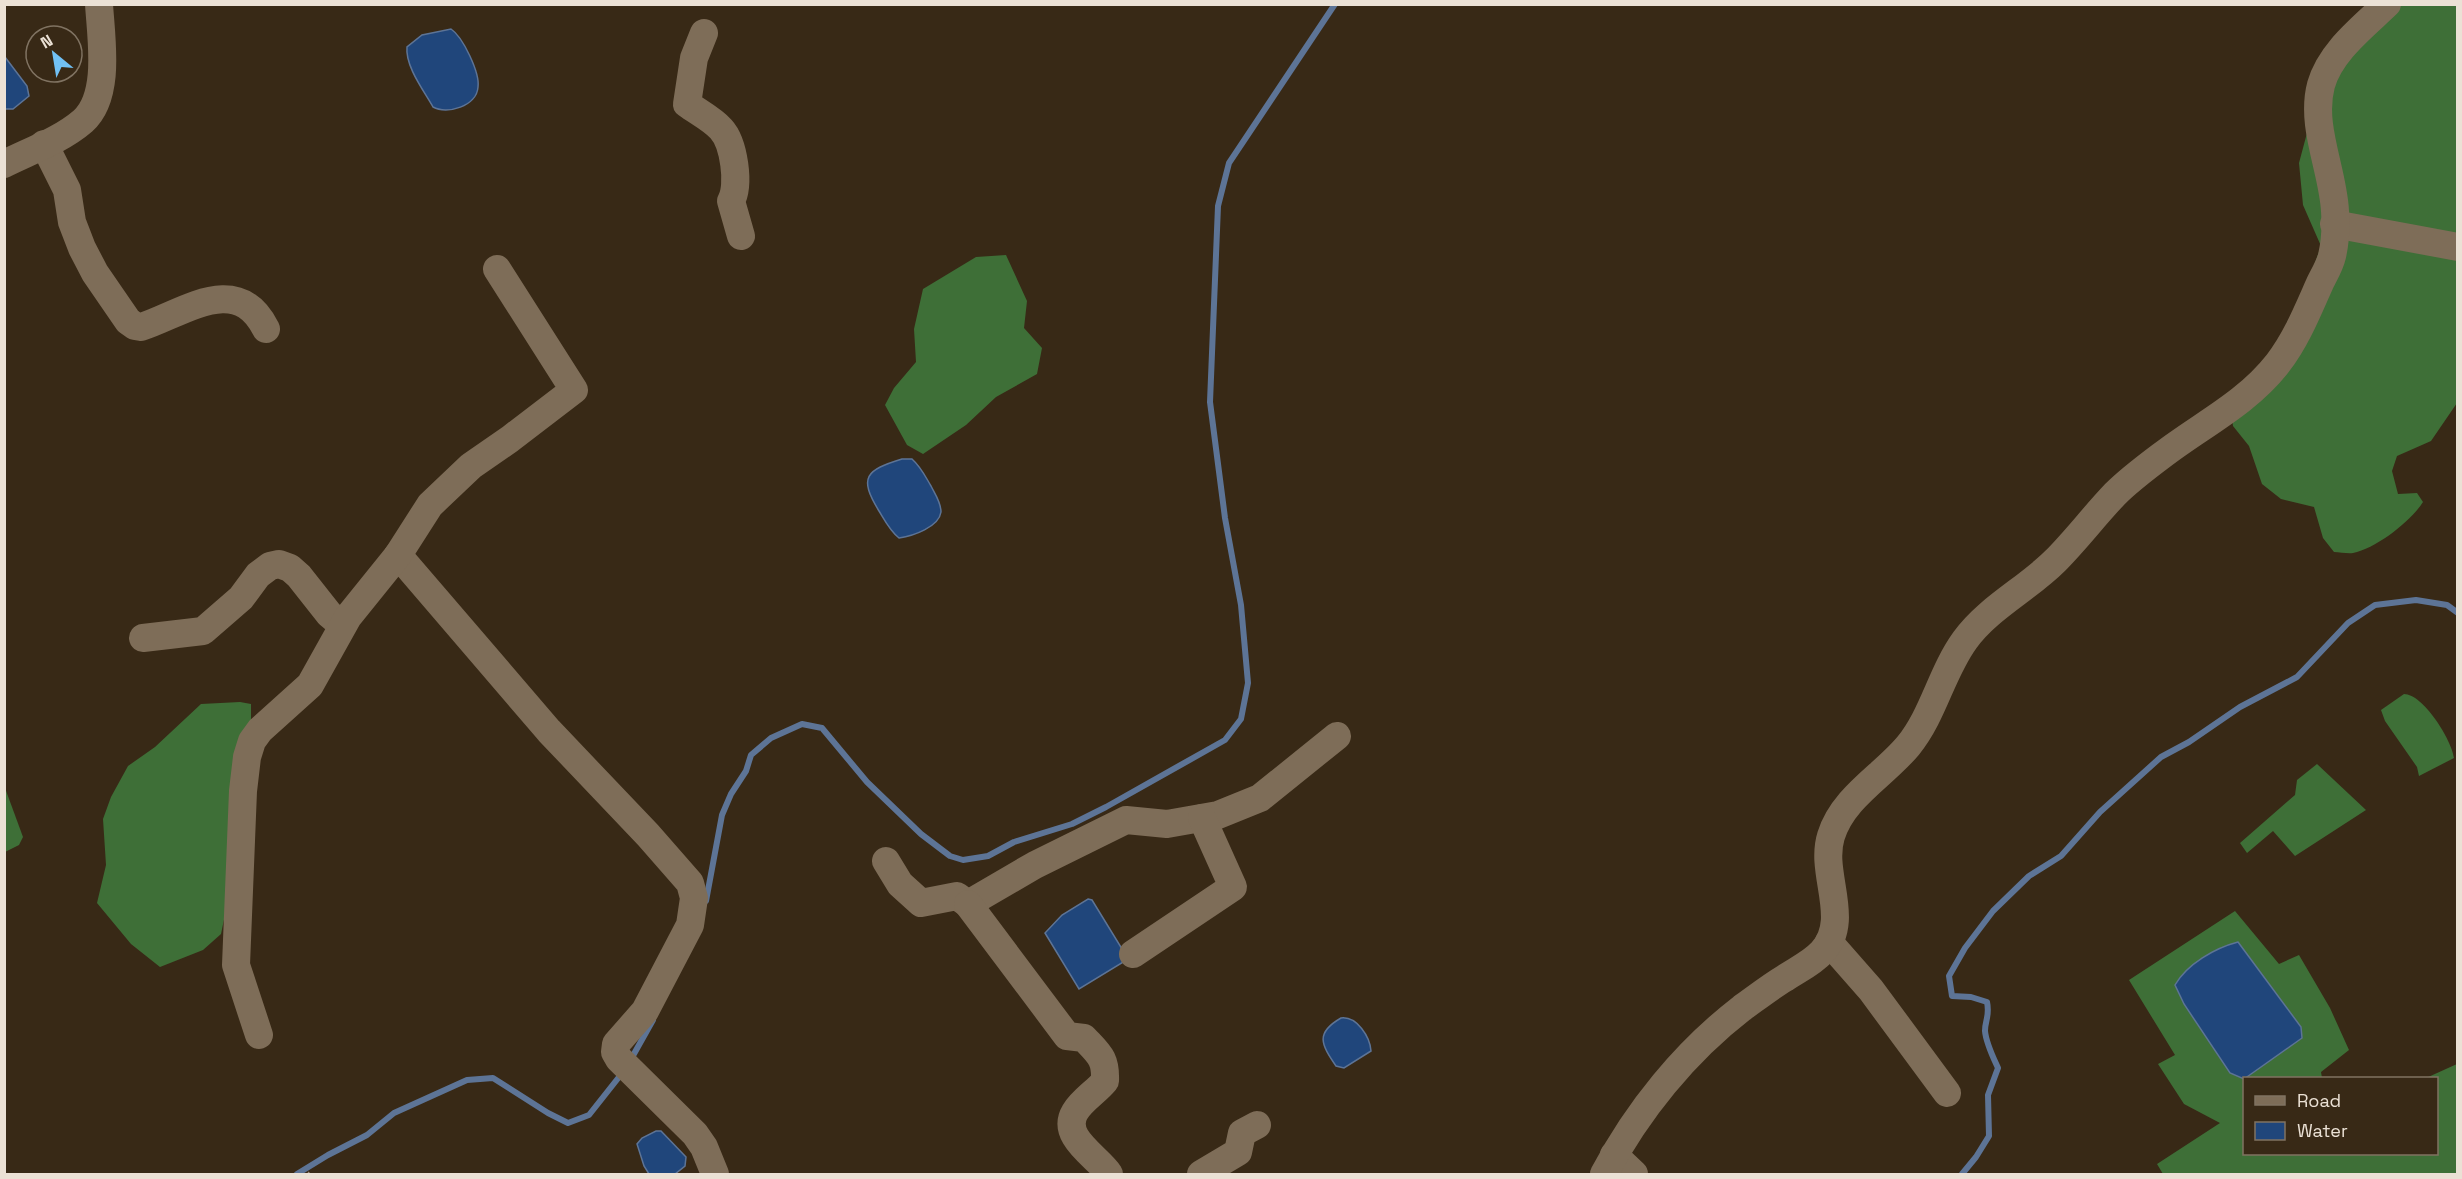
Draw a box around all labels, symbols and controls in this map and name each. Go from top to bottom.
north arrow [24,24,84,84]
text: N [37,30,57,53]
legend [2243,1077,2438,1155]
text: Road [2297,1089,2341,1112]
text: Water [2297,1119,2348,1142]

